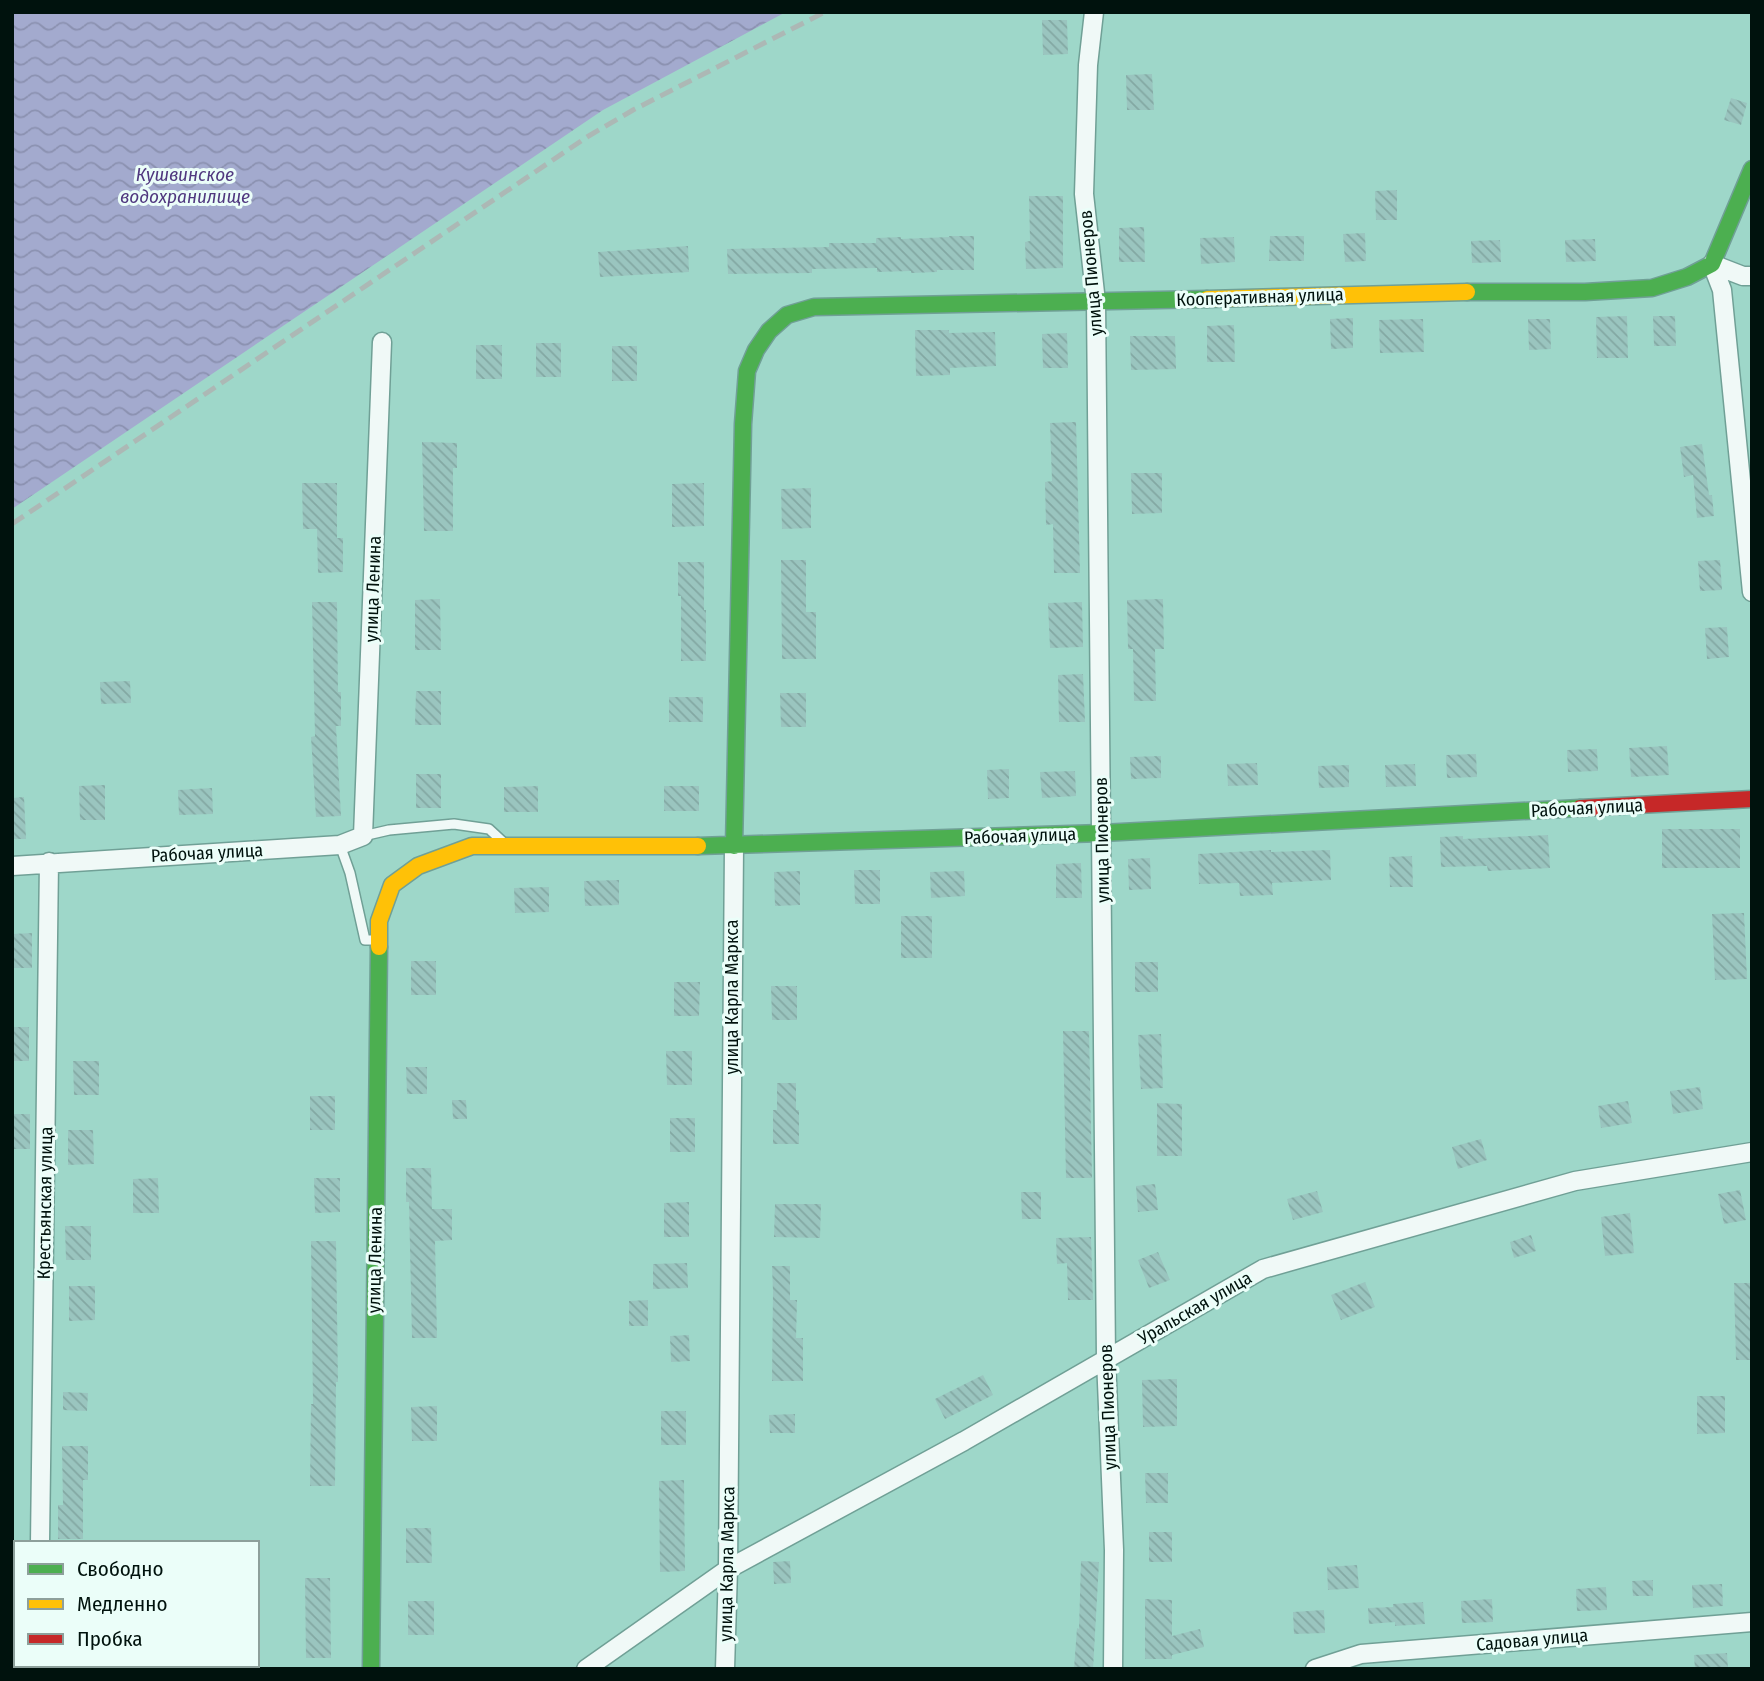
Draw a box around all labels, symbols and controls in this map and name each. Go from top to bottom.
water label: Кушвинское водохранилище [120,163,250,208]
street label: улица Пионеров [1075,209,1107,337]
street label: Кооперативная улица [1176,283,1344,311]
street label: улица Ленина [360,535,386,643]
street label: улица Пионеров [1090,777,1114,903]
street label: Рабочая улица [1530,794,1644,822]
street label: Рабочая улица [964,823,1077,849]
street label: Рабочая улица [150,839,264,867]
street label: улица Карла Маркса [721,919,743,1075]
street label: Крестьянская улица [33,1126,57,1280]
street label: улица Ленина [363,1206,387,1313]
street label: Уральская улица [1133,1267,1256,1350]
street label: улица Пионеров [1095,1344,1121,1470]
street label: улица Карла Маркса [715,1486,739,1642]
legend [14,1541,259,1667]
text: Свободно [77,1556,163,1582]
text: Медленно [77,1591,167,1617]
street label: Садовая улица [1475,1624,1589,1656]
text: Пробка [77,1626,143,1652]

